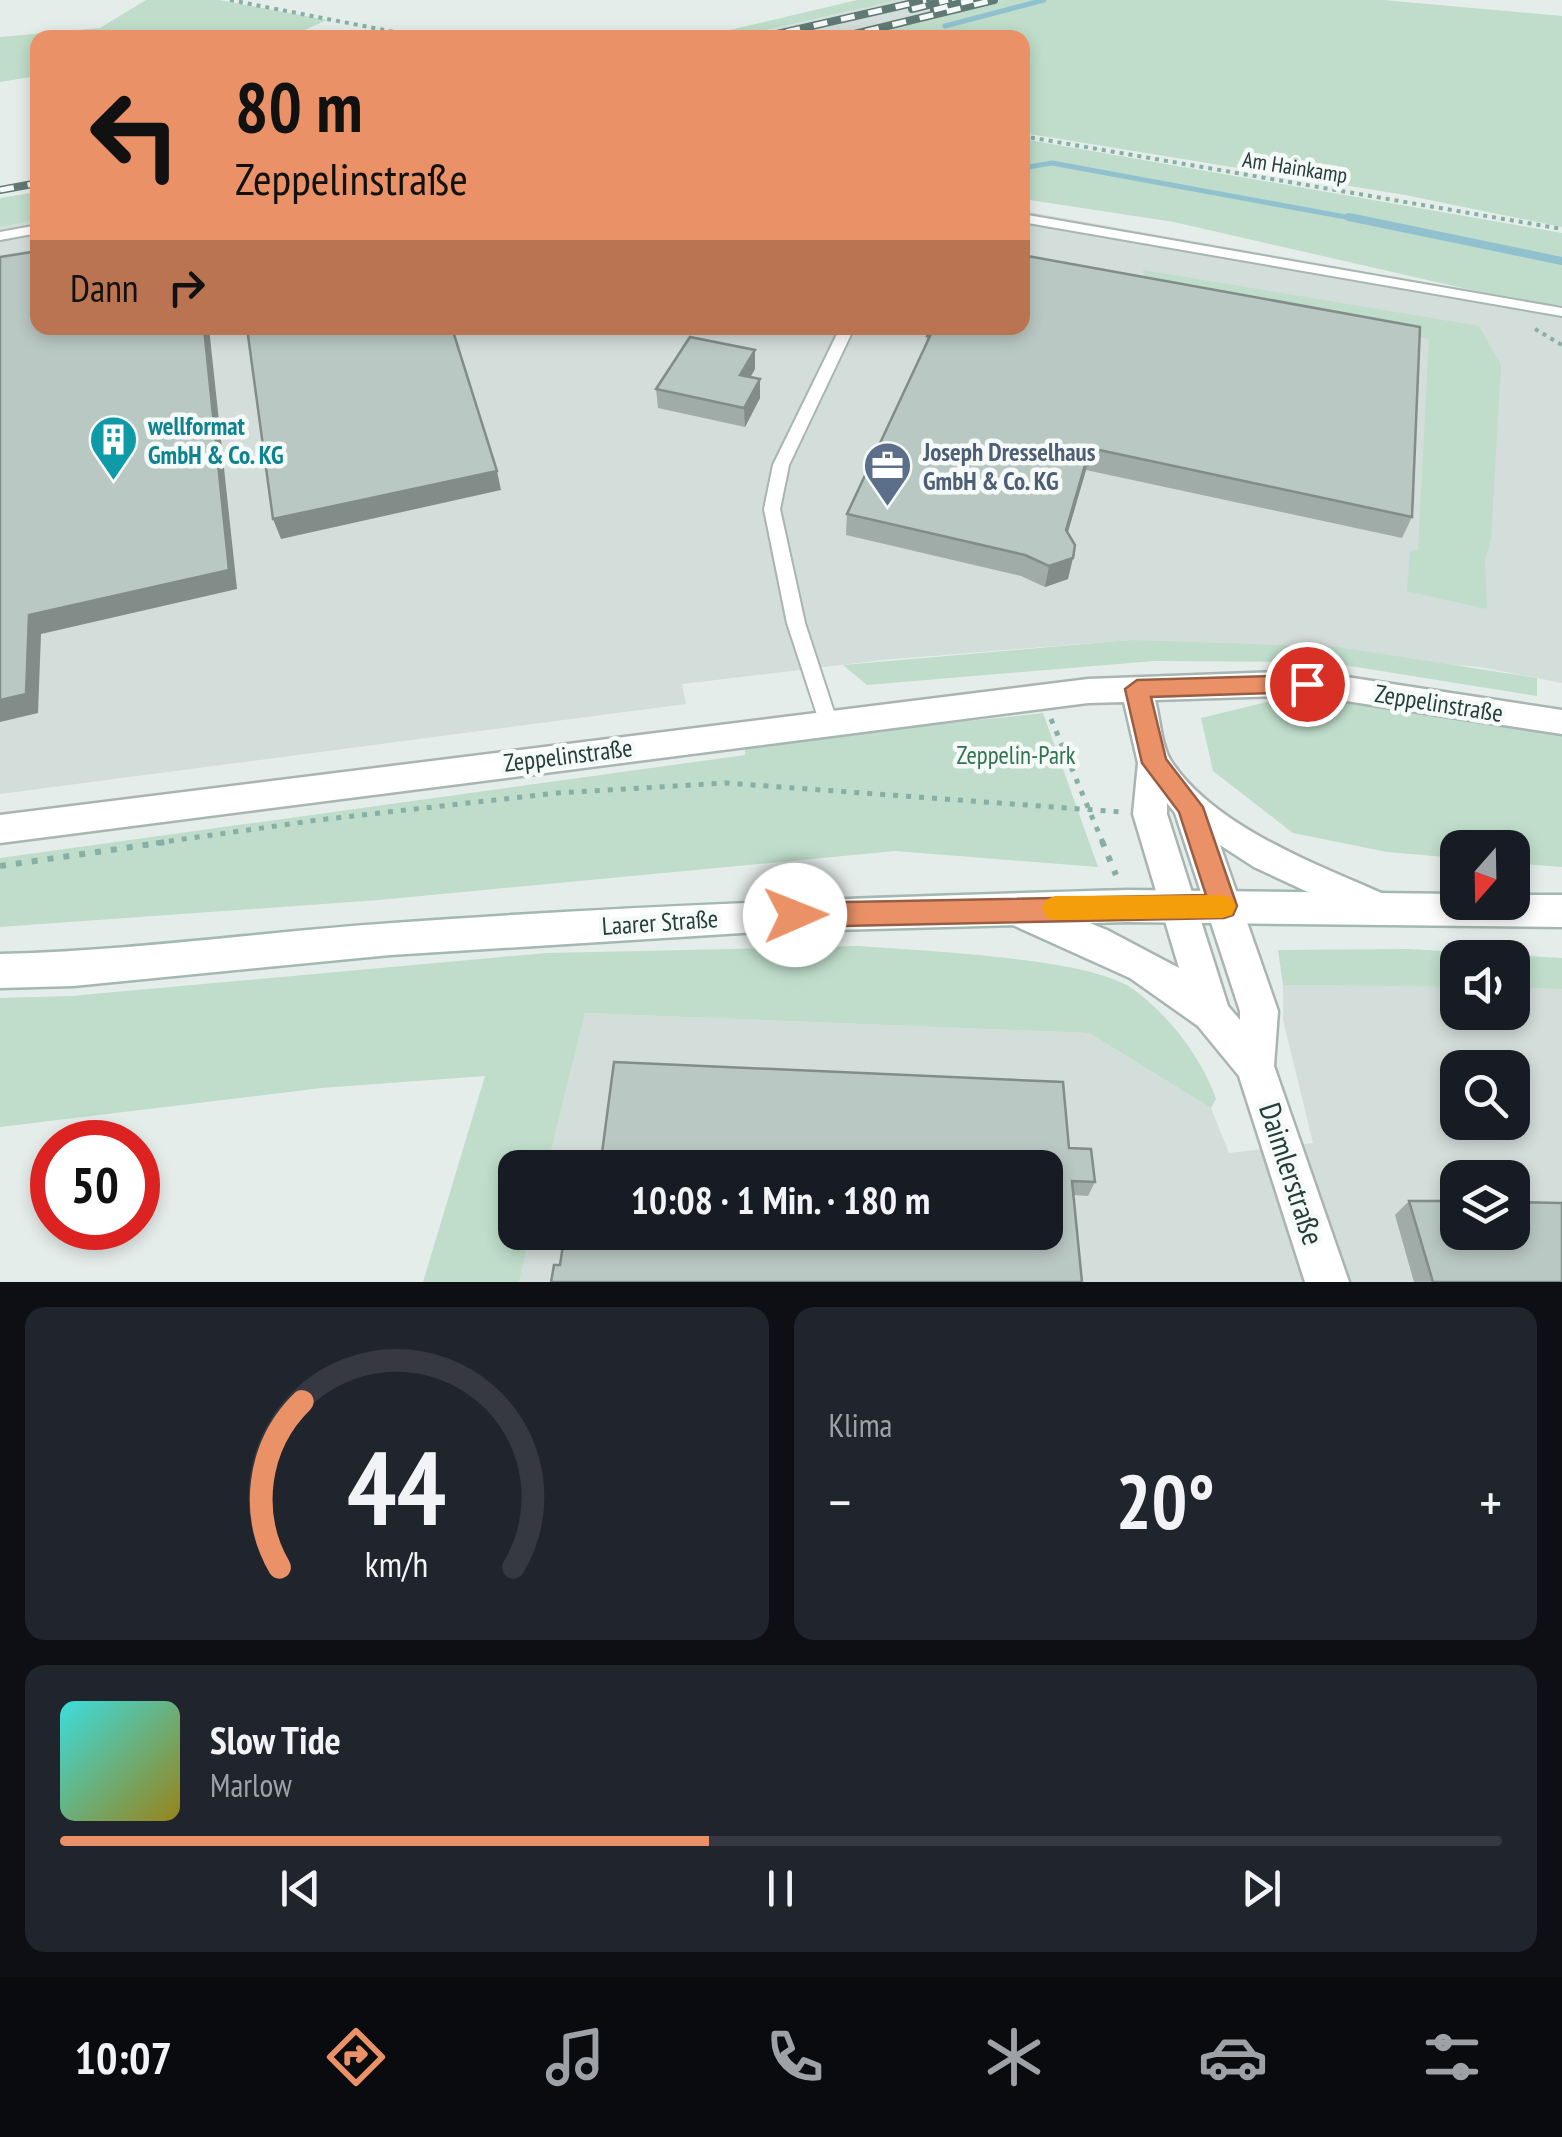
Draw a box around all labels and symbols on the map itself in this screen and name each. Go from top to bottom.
street label: Am Hainkamp [1241,145,1349,189]
place label: wellformat GmbH & Co. KG [147,410,284,471]
building icon: wellformat GmbH & Co. KG [87,414,139,482]
place label: Joseph Dresselhaus GmbH & Co. KG [922,436,1096,497]
office icon: Joseph Dresselhaus GmbH & Co. KG [862,440,914,508]
pin [1265,642,1350,727]
street label: Zeppelinstraße [1373,677,1505,729]
street label: Zeppelinstraße [502,731,634,779]
park label: Zeppelin-Park [956,739,1076,771]
north arrow [1440,830,1530,920]
position arrow [743,863,847,967]
street label: Laarer Straße [601,902,719,942]
street label: Daimlerstraße [1251,1098,1334,1249]
speed limit sign: 50 [30,1120,160,1250]

